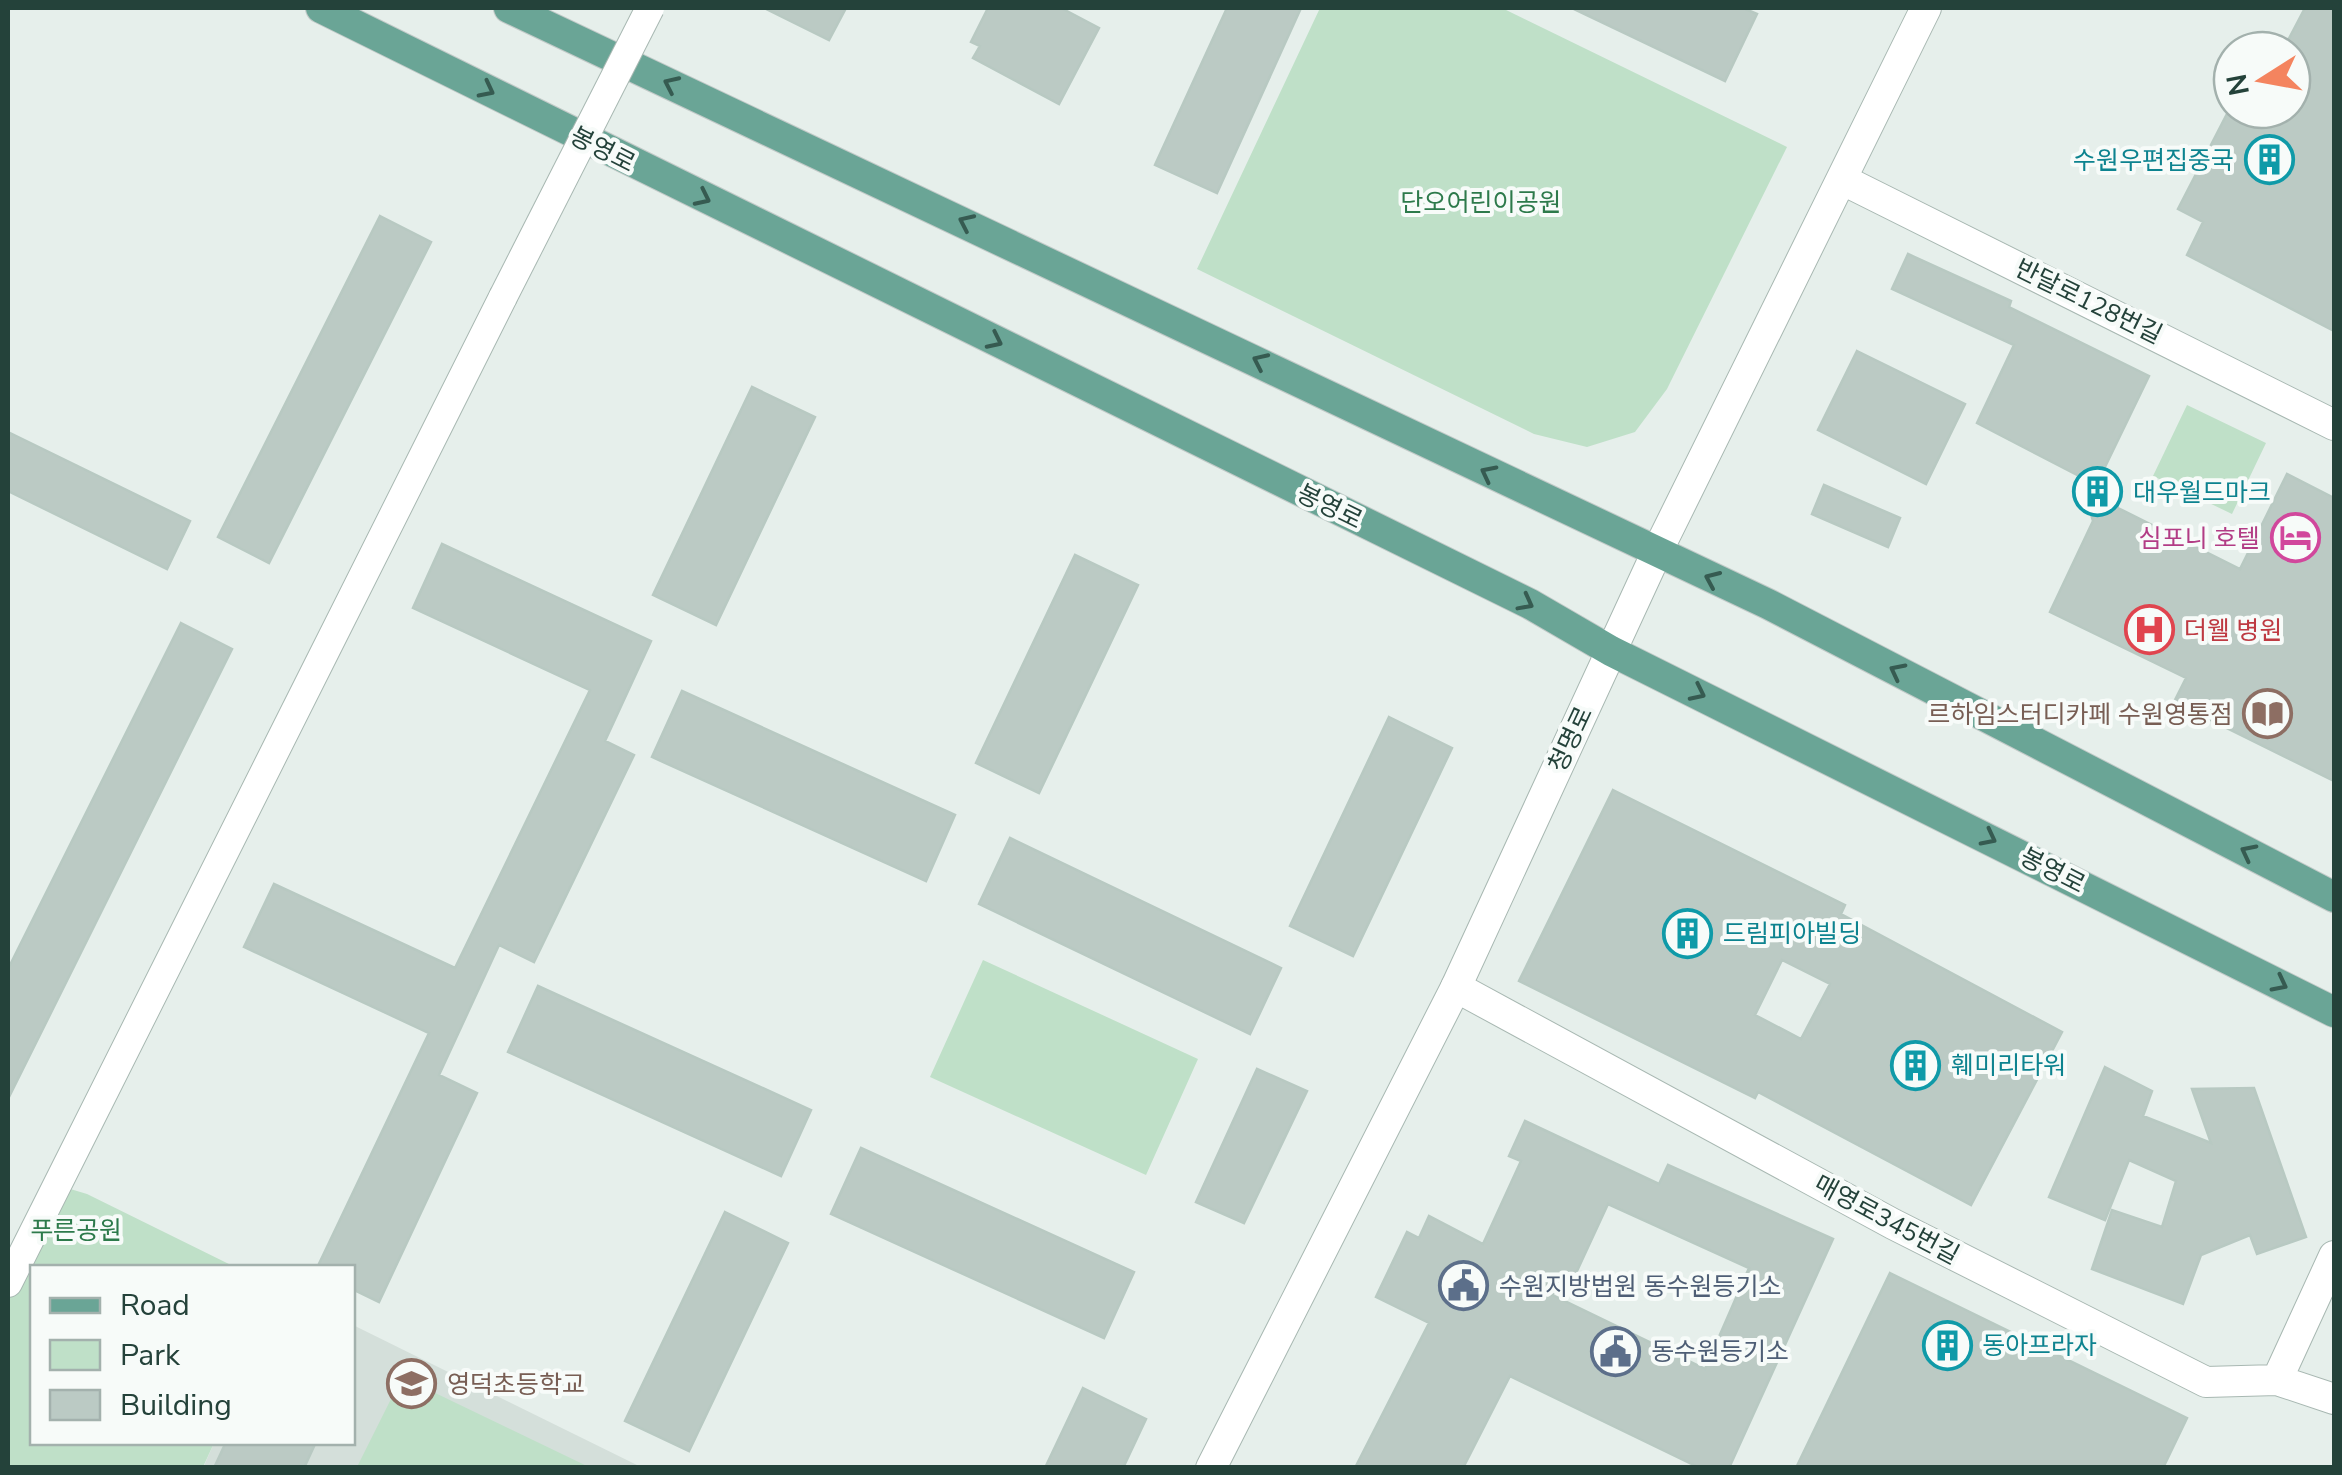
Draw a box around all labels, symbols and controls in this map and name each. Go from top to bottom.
north arrow [2212,30,2312,130]
text: N [2218,71,2259,98]
one-way arrow [664,76,682,96]
one-way arrow [477,78,495,97]
street label: 봉영로 [564,119,641,181]
building icon: 수원우편집중국 [2243,134,2295,186]
place label: 수원우편집중국 [2073,144,2234,178]
one-way arrow [693,186,711,206]
park label: 단오어린이공원 [1400,186,1562,220]
one-way arrow [958,215,976,235]
street label: 반달로128번길 [2009,252,2168,352]
one-way arrow [984,329,1002,349]
one-way arrow [1252,353,1270,373]
one-way arrow [1480,465,1498,485]
building icon: 대우월드마크 [2072,466,2124,518]
street label: 봉영로 [1291,476,1368,537]
place label: 대우월드마크 [2133,476,2271,510]
hotel icon: 심포니 호텔 [2269,512,2321,564]
place label: 심포니 호텔 [2139,522,2260,556]
one-way arrow [1704,572,1722,592]
one-way arrow [1516,591,1534,610]
hospital icon: 더웰 병원 [2123,604,2175,656]
place label: 더웰 병원 [2184,614,2282,648]
one-way arrow [1889,664,1907,683]
one-way arrow [1688,681,1706,700]
library icon: 르하임스터디카페 수원영통점 [2242,688,2294,740]
place label: 르하임스터디카페 수원영통점 [1928,698,2233,732]
street label: 청명로 [1541,701,1601,778]
one-way arrow [1979,826,1997,846]
street label: 봉영로 [2014,840,2091,902]
one-way arrow [2240,845,2258,864]
building icon: 드림피아빌딩 [1662,907,1714,959]
place label: 드림피아빌딩 [1723,917,1861,951]
one-way arrow [2269,972,2287,991]
building icon: 훼미리타워 [1890,1039,1942,1091]
place label: 훼미리타워 [1951,1049,2066,1083]
street label: 매영로345번길 [1808,1167,1965,1272]
park label: 푸른공원 [30,1214,122,1248]
public building icon: 수원지방법원 동수원등기소 [1438,1260,1490,1312]
legend [30,1265,355,1445]
place label: 수원지방법원 동수원등기소 [1499,1270,1781,1304]
text: Road [120,1285,190,1326]
building icon: 동아프라자 [1921,1319,1973,1371]
public building icon: 동수원등기소 [1590,1325,1642,1377]
place label: 동아프라자 [1982,1329,2097,1363]
text: Park [120,1335,181,1376]
place label: 동수원등기소 [1651,1335,1789,1369]
school or university icon: 영덕초등학교 [386,1358,438,1410]
place label: 영덕초등학교 [447,1368,585,1402]
text: Building [120,1385,232,1426]

